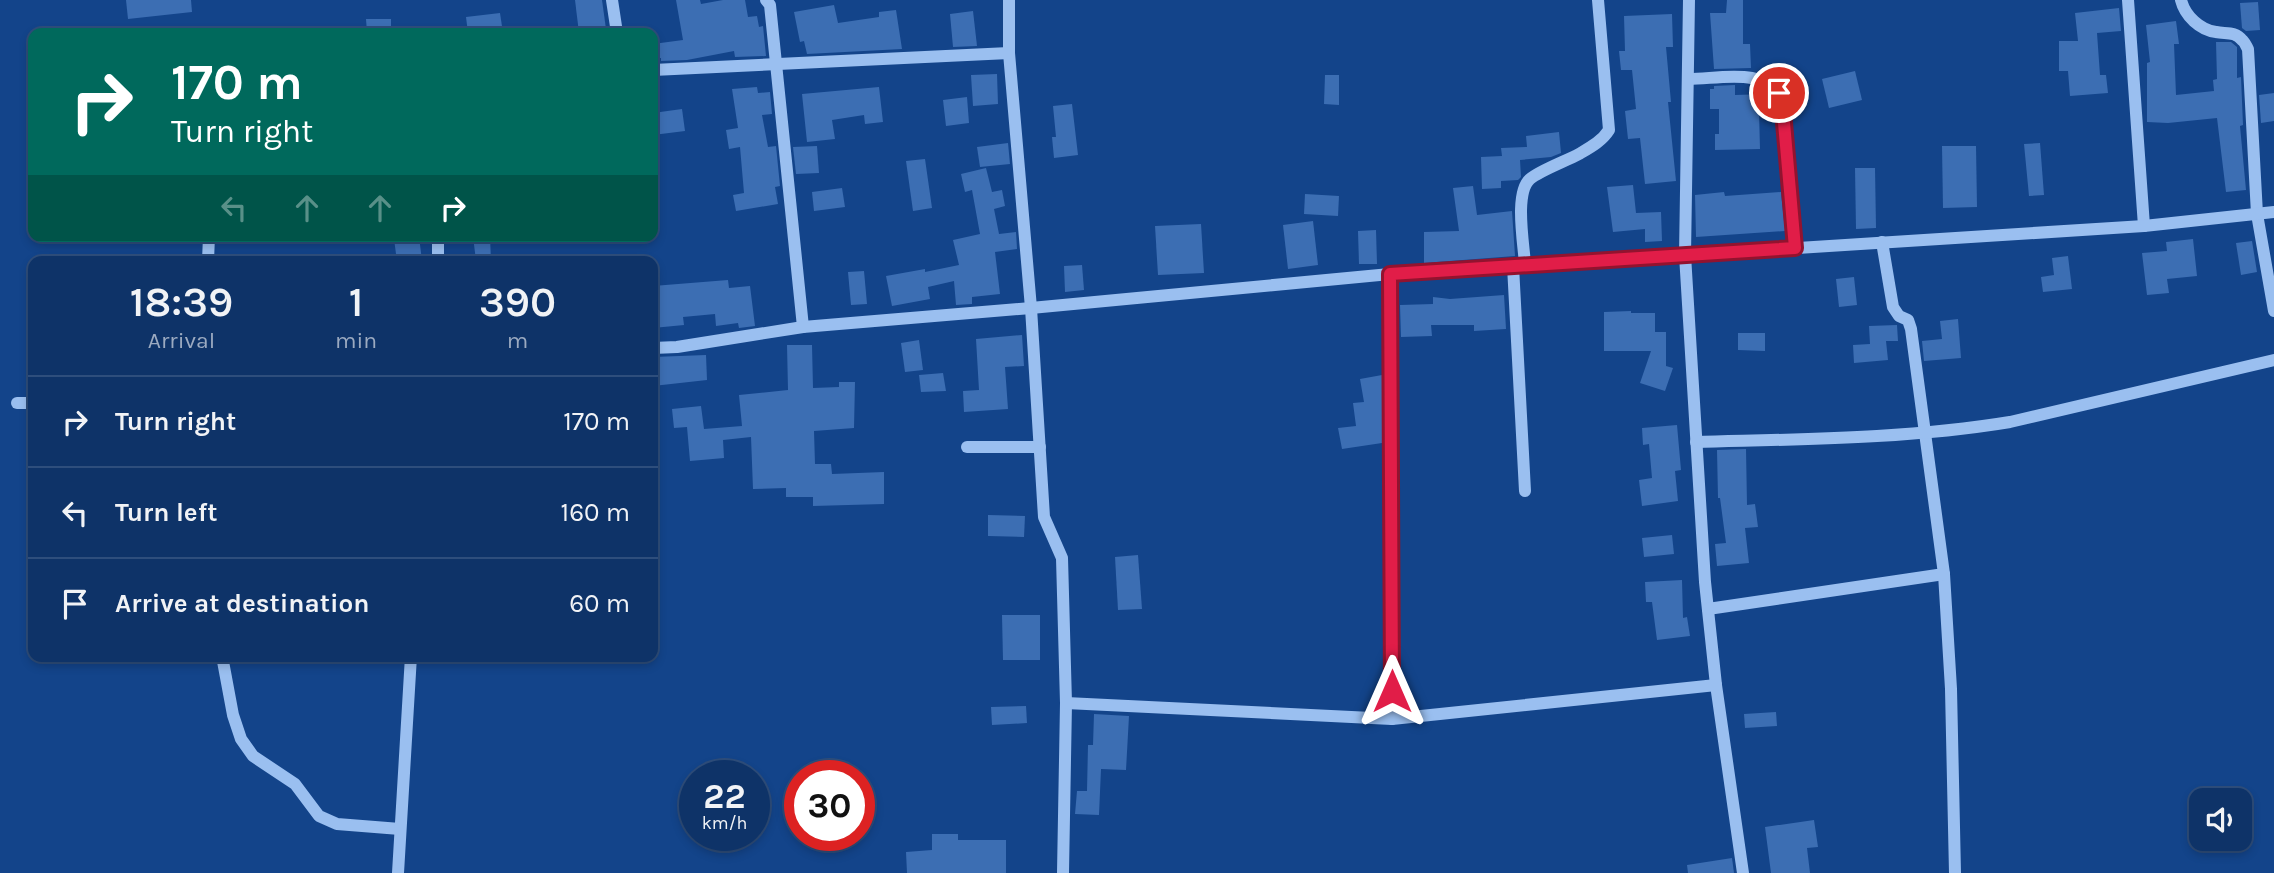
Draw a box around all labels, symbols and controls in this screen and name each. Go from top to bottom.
text: 170 m [171,54,303,111]
icon: right [56,56,147,147]
pin [1749,63,1809,123]
icon: arrive [1760,74,1798,112]
text: Turn right [171,113,313,150]
icon: left [215,189,253,227]
icon: ahead [288,189,326,227]
icon: ahead [361,189,399,227]
icon: right [434,189,472,227]
text: 18:39 [130,277,233,327]
text: 1 [349,277,363,327]
text: 390 [479,277,556,327]
text: Arrival [148,327,215,354]
text: min [335,327,377,354]
text: m [507,327,528,354]
icon: right [56,403,94,441]
text: Turn right [115,406,236,437]
text: 170 m [563,406,630,437]
icon: left [56,494,94,532]
text: Turn left [115,497,217,528]
text: 160 m [561,497,630,528]
icon: arrive [56,585,94,623]
text: Arrive at destination [115,588,369,619]
text: 60 m [569,588,630,619]
position arrow [1355,654,1429,728]
speed limit sign: 30 [784,760,875,851]
text: 22 [703,776,746,817]
map controls [2189,788,2252,851]
button: sound [2189,788,2252,851]
text: km/h [702,812,747,834]

